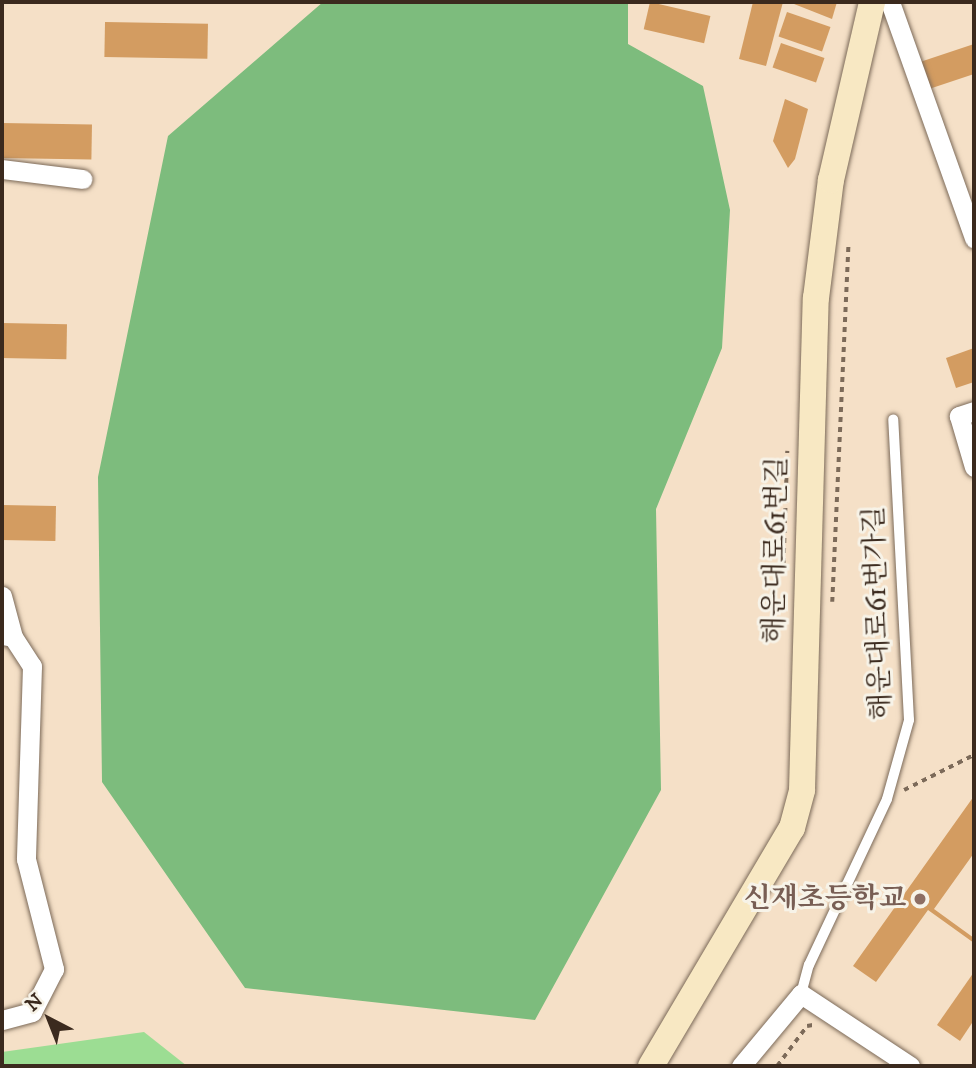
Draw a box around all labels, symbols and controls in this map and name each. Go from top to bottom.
street label: 해운대로61번길 [758,456,794,644]
street label: 해운대로61번가길 [857,505,899,721]
place label: 신재초등학교 [744,882,906,916]
marker: 신재초등학교 [912,891,928,907]
north arrow [14,984,84,1054]
text: N [21,989,48,1017]

